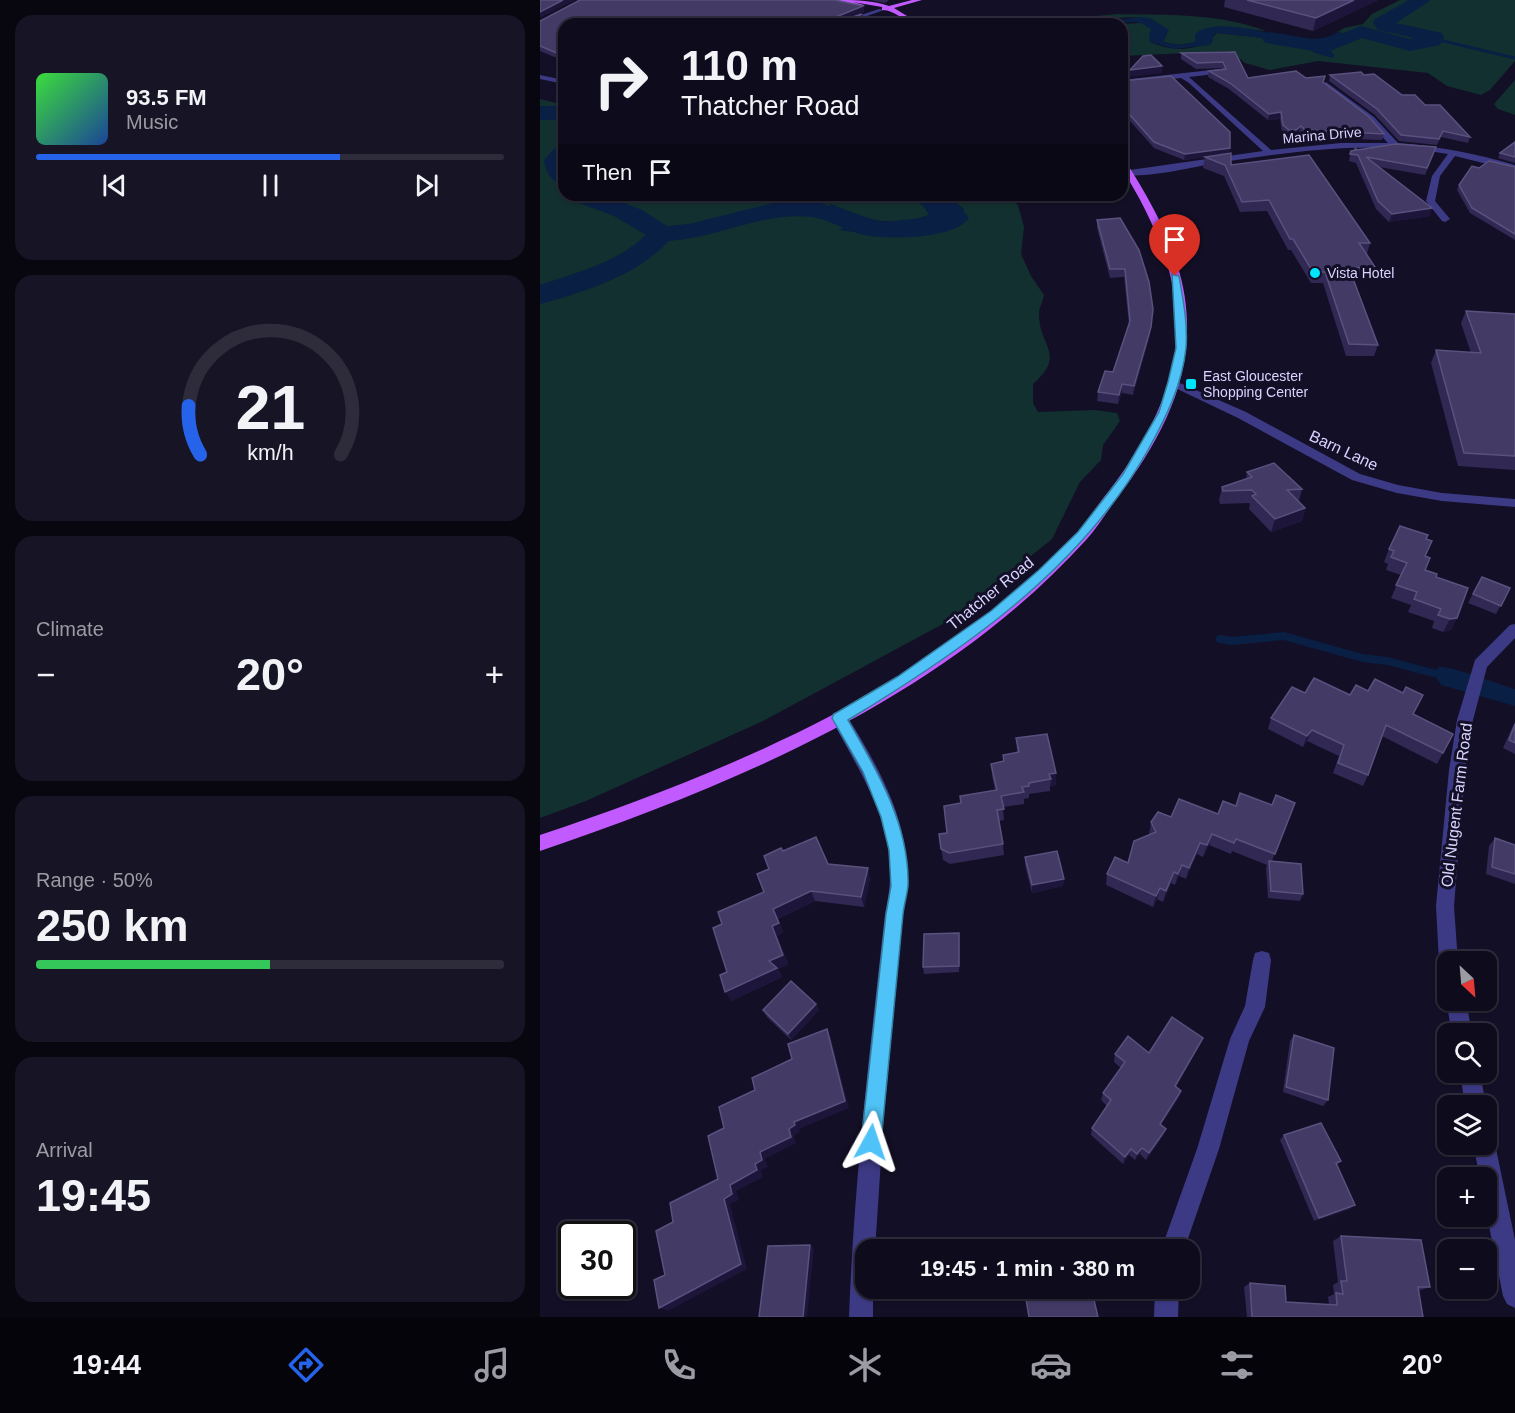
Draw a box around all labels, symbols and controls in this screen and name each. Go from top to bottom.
icon: right [582,42,660,120]
text: 110 m [681,42,798,89]
text: 93.5 FM [126,85,207,110]
text: Thatcher Road [681,91,860,121]
text: Music [126,111,178,133]
street label: Marina Drive [1282,124,1362,146]
icon: arrive [644,156,677,189]
text: Then [582,160,632,185]
icon: previous [98,169,131,202]
icon: pause [254,169,287,202]
icon: next [410,169,443,202]
pin [1149,214,1200,276]
icon: arrive [1158,223,1191,256]
place label: Vista Hotel [1327,265,1394,281]
marker: Vista Hotel [1308,266,1322,280]
place label: East Gloucester Shopping Center [1203,368,1308,400]
text: 21 [235,373,305,442]
marker: East Gloucester Shopping Center [1184,377,1198,391]
street label: Barn Lane [1307,427,1381,474]
text: km/h [247,442,293,466]
street label: Thatcher Road [944,553,1037,633]
text: Climate [36,618,104,640]
text: 20° [236,649,304,700]
text: − [36,656,55,693]
text: + [485,656,504,693]
street label: Old Nugent Farm Road [1438,722,1475,888]
text: Range · 50% [36,869,153,891]
text: 250 km [36,900,189,951]
north arrow [1437,951,1497,1011]
map controls [1437,951,1497,1299]
button: search [1437,1023,1497,1083]
button: layers [1437,1095,1497,1155]
position arrow [839,1110,903,1174]
text: Arrival [36,1139,93,1161]
button: + [1437,1167,1497,1227]
text: 19:45 [36,1170,151,1221]
speed limit sign: 30 [558,1221,636,1299]
button: − [1437,1239,1497,1299]
text: 19:45 · 1 min · 380 m [920,1256,1135,1281]
icon: directions [285,1344,327,1386]
icon: music [471,1344,513,1386]
icon: phone [658,1344,700,1386]
icon: climate [844,1344,886,1386]
icon: car [1030,1344,1072,1386]
icon: filters [1216,1344,1258,1386]
text: 19:44 [72,1350,141,1380]
text: 20° [1402,1350,1443,1380]

